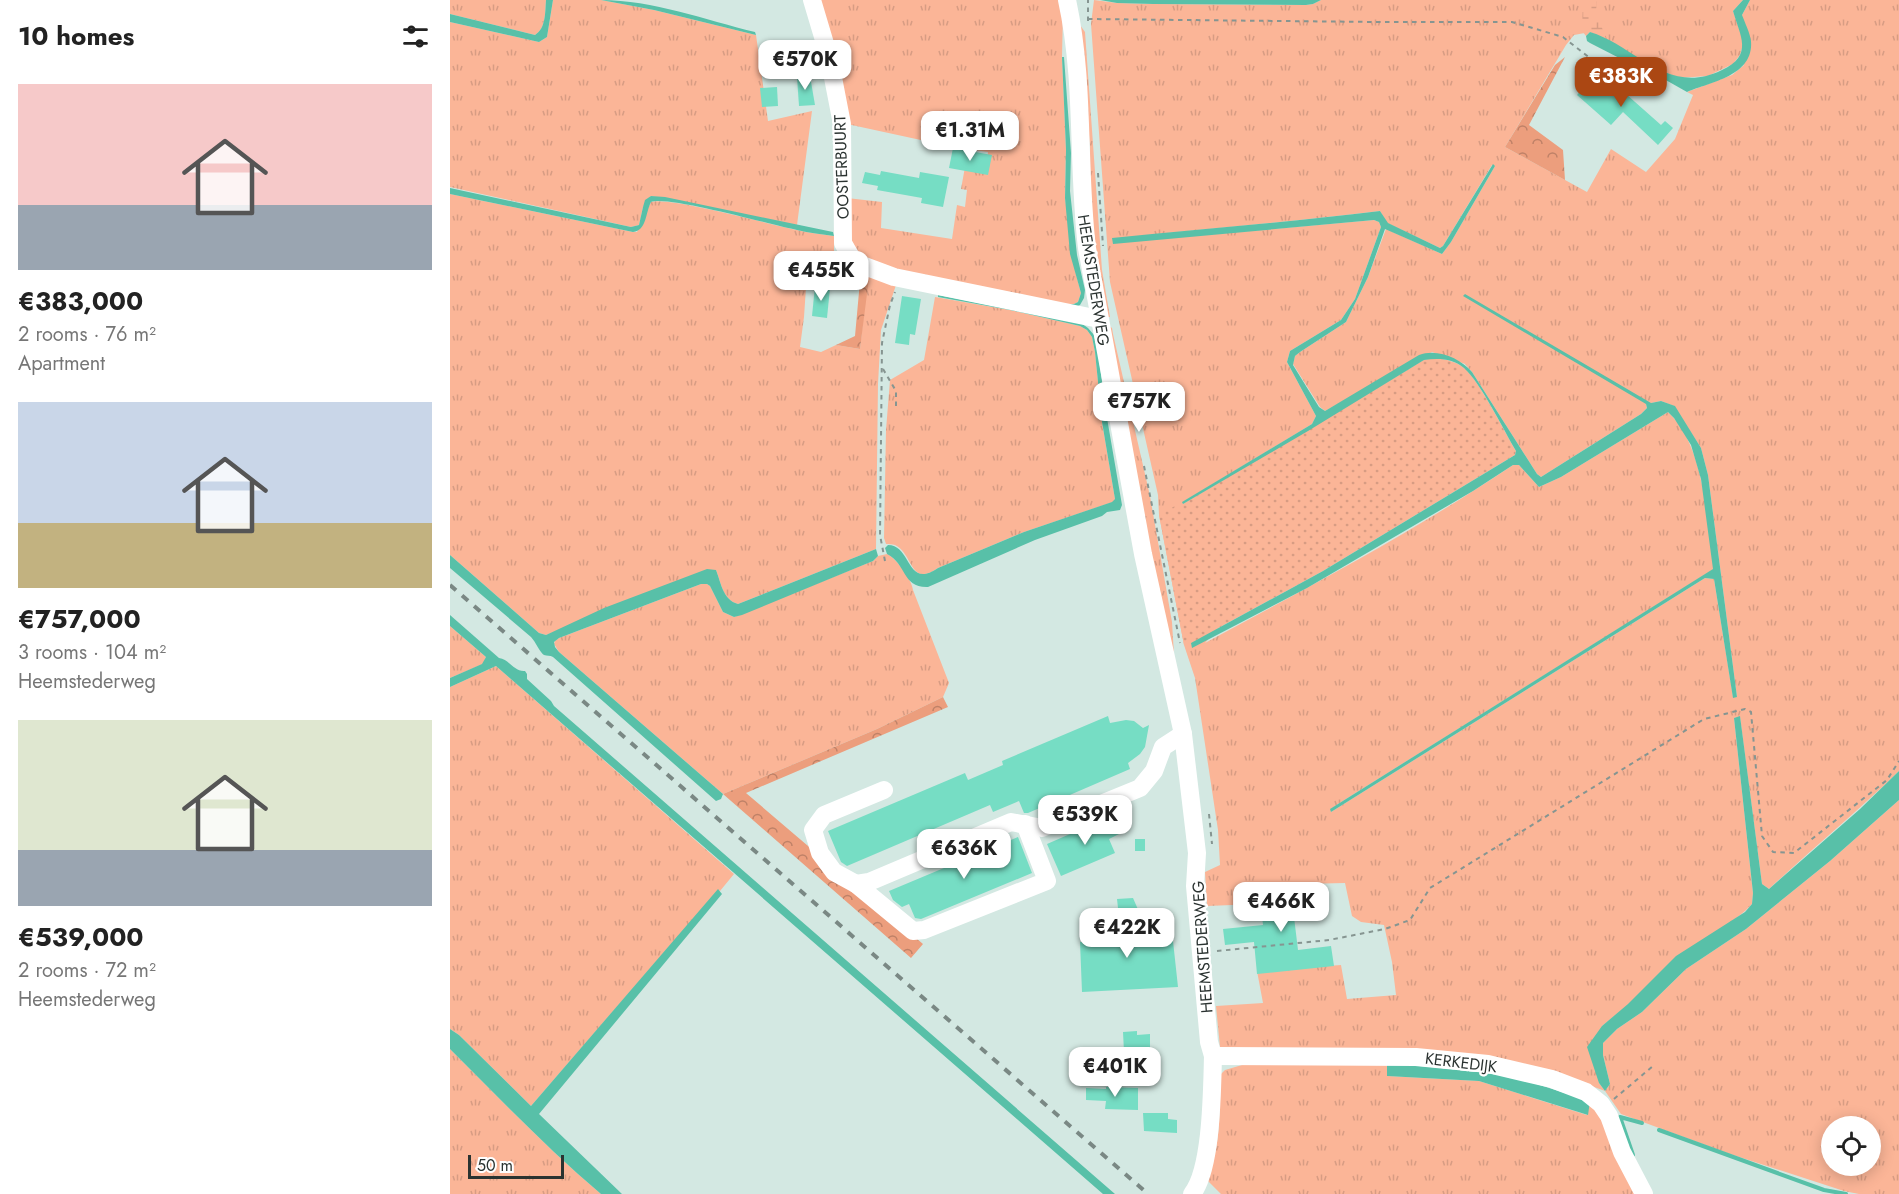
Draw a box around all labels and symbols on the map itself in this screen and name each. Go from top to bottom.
pin: €570K [763,40,847,91]
pin: €383K [1579,57,1663,108]
pin: €1.31M [921,111,1019,162]
street label: OOSTERBUURT [828,114,855,220]
street label: HEEMSTEDERWEG [1072,213,1115,347]
pin: €455K [779,251,863,302]
pin: €757K [1097,382,1181,433]
pin: €539K [1043,795,1127,846]
pin: €636K [922,829,1006,880]
street label: HEEMSTEDERWEG [1186,880,1219,1014]
pin: €466K [1239,882,1323,933]
pin: €422K [1085,908,1169,959]
pin: €401K [1073,1047,1157,1098]
street label: KERKEDIJK [1424,1047,1498,1078]
scale bar [468,1152,564,1180]

